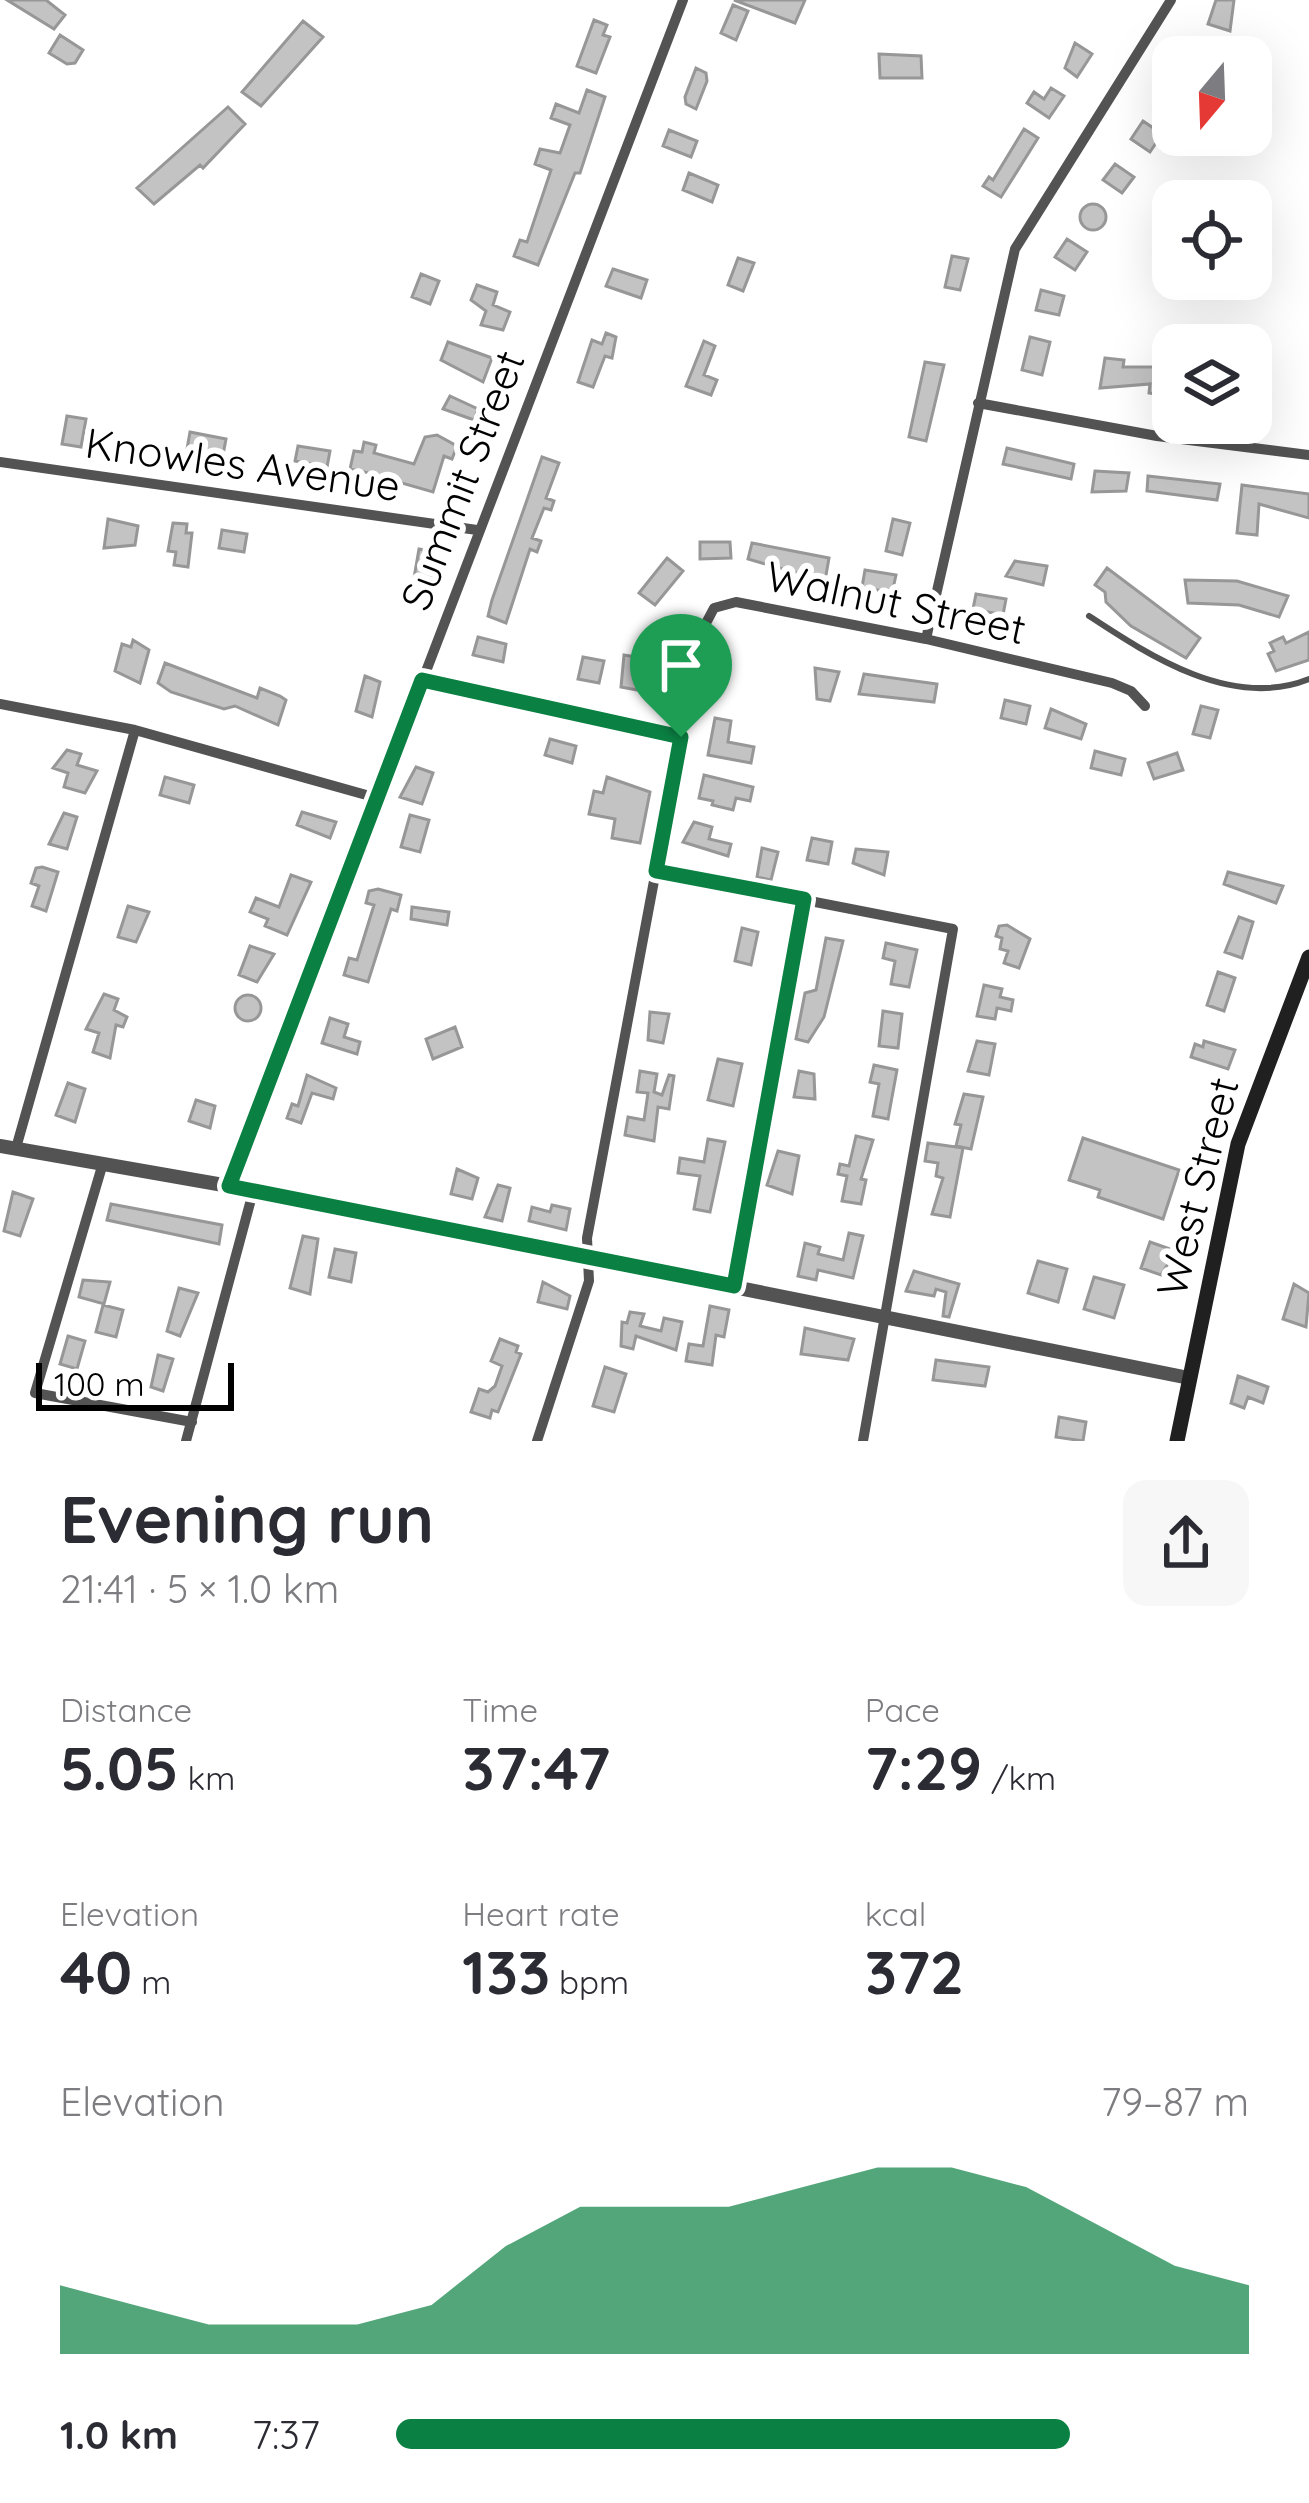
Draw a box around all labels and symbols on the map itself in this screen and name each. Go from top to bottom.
north arrow [1152,36,1272,156]
street label: Summit Street [388,343,536,617]
street label: Knowles Avenue [82,416,404,512]
street label: Walnut Street [761,549,1031,655]
pin [630,614,732,737]
street label: West Street [1144,1072,1250,1302]
scale bar [36,1357,234,1410]

